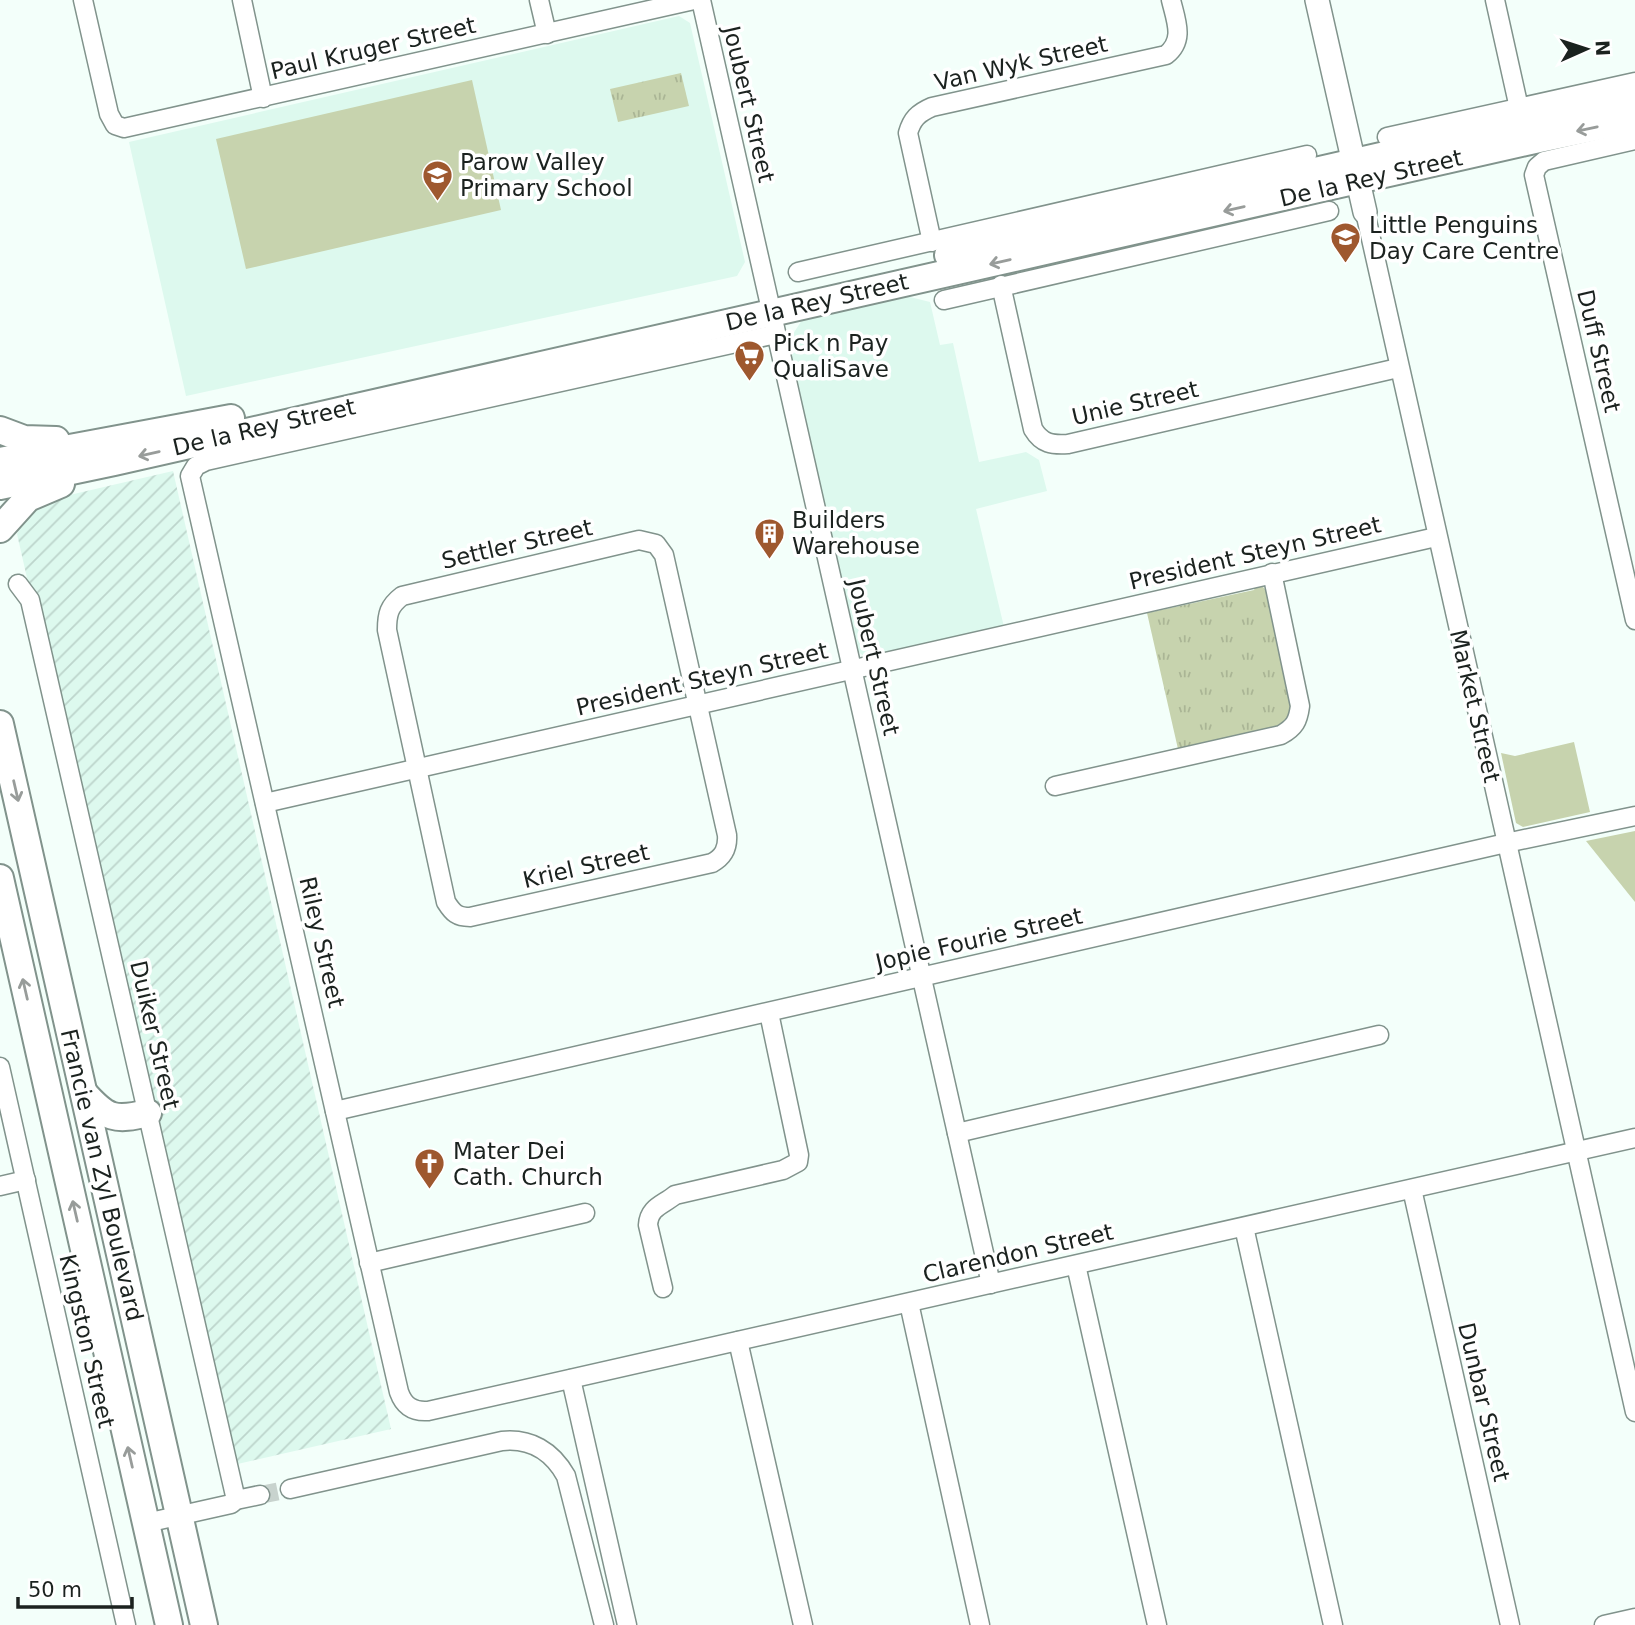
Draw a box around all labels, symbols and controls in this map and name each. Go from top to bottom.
street label: Paul Kruger Street [268,12,478,84]
north arrow [1551,14,1621,84]
street label: Joubert Street [718,21,780,185]
street label: Van Wyk Street [932,30,1110,96]
text: N [1592,40,1614,57]
one-way arrow [1576,123,1599,137]
street label: De la Rey Street [1277,144,1465,212]
place label: Parow Valley Primary School [460,149,633,201]
school or university icon: Parow Valley Primary School [420,158,454,202]
one-way arrow [1223,203,1246,216]
place label: Little Penguins Day Care Centre [1369,212,1559,264]
school or university icon: Little Penguins Day Care Centre [1329,221,1363,265]
one-way arrow [989,256,1012,269]
street label: De la Rey Street [723,268,911,336]
street label: Duff Street [1572,287,1626,415]
place label: Pick n Pay QualiSave [773,330,889,382]
supermarket icon: Pick n Pay QualiSave [733,339,767,383]
street label: Unie Street [1069,376,1201,430]
street label: De la Rey Street [170,393,358,461]
one-way arrow [138,448,161,461]
place label: Builders Warehouse [792,507,920,559]
street label: President Steyn Street [1126,511,1384,595]
street label: Settler Street [439,514,595,574]
building icon: Builders Warehouse [752,516,786,560]
street label: Joubert Street [843,574,905,738]
street label: Market Street [1445,627,1505,785]
street label: President Steyn Street [573,637,831,721]
one-way arrow [9,779,23,802]
street label: Kriel Street [520,839,652,893]
street label: Riley Street [294,874,350,1010]
street label: Jopie Fourie Street [871,903,1085,976]
street label: Duiker Street [125,958,185,1112]
one-way arrow [18,978,31,1001]
street label: Francie van Zyl Boulevard [56,1026,148,1324]
place label: Mater Dei Cath. Church [453,1138,603,1190]
church icon: Mater Dei Cath. Church [413,1147,447,1191]
one-way arrow [68,1200,81,1223]
street label: Clarendon Street [920,1218,1116,1288]
street label: Kingston Street [54,1252,120,1430]
street label: Dunbar Street [1453,1320,1515,1484]
one-way arrow [123,1446,137,1469]
scale bar [18,1566,131,1610]
text: 50 m [28,1578,82,1602]

